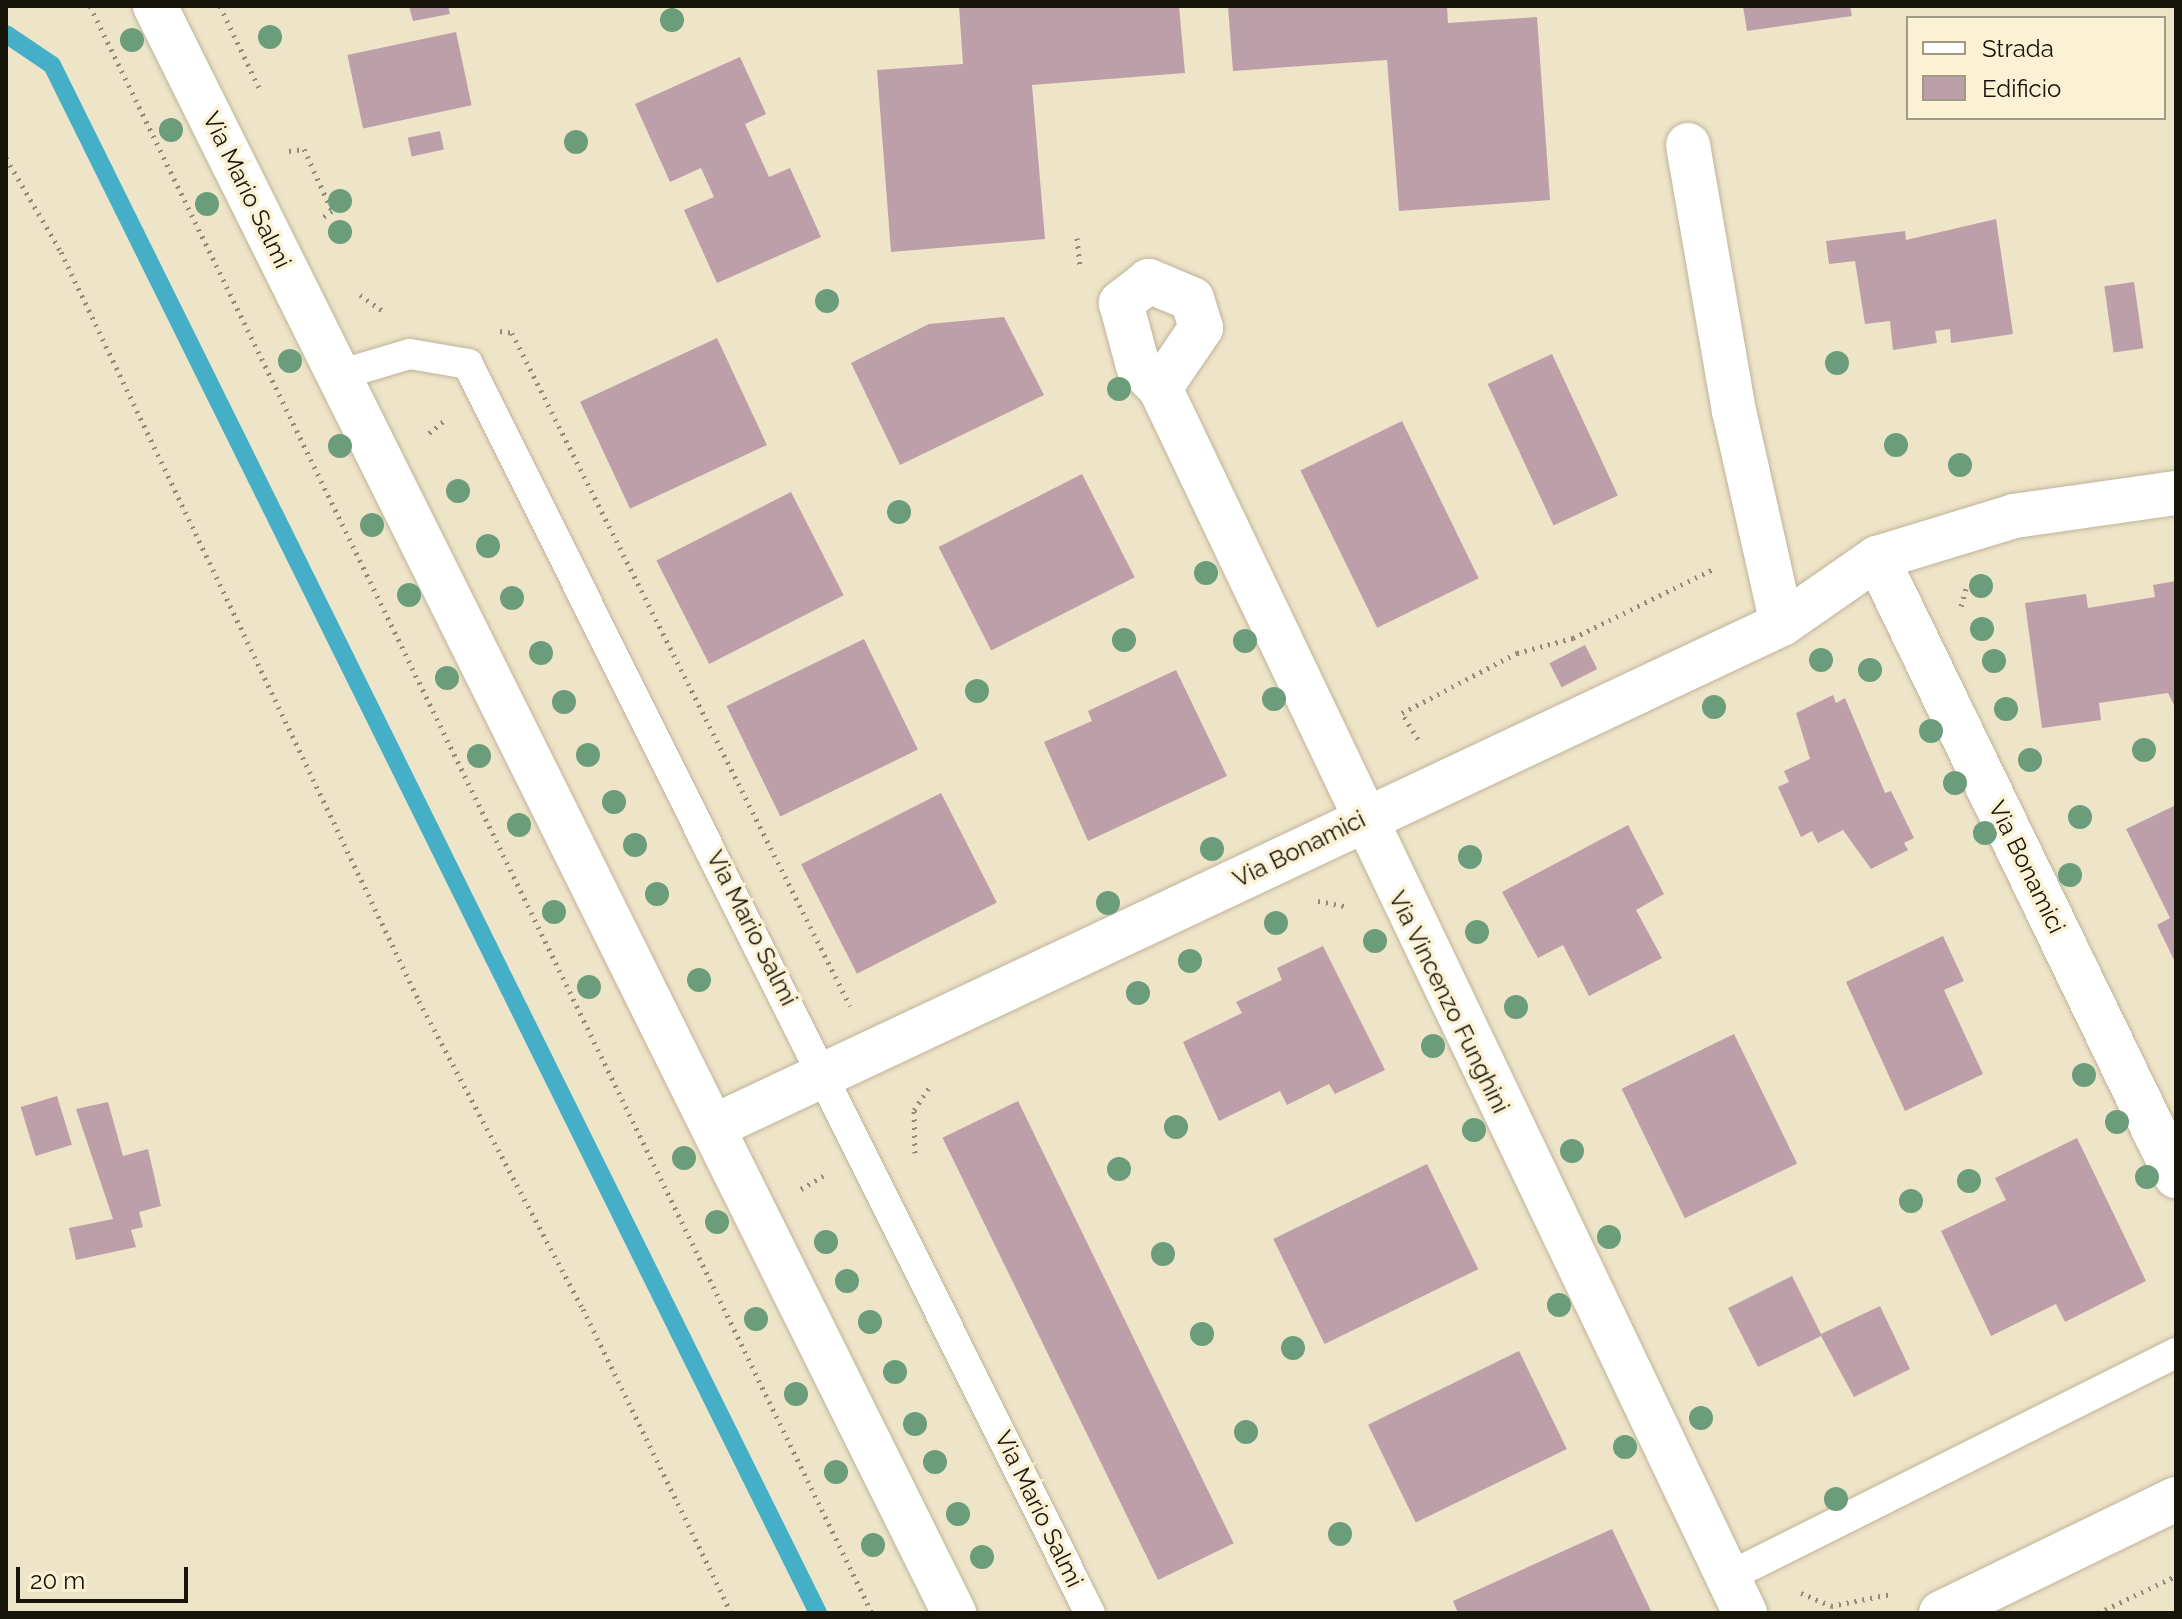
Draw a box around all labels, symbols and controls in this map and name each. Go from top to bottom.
legend [1906,16,2166,120]
text: Strada [1982,34,2054,63]
text: Edificio [1982,74,2061,103]
street label: Via Mario Salmi [197,107,297,273]
street label: Via Bonamici [1983,796,2071,938]
street label: Via Bonamici [1228,805,1370,893]
street label: Via Mario Salmi [701,846,803,1010]
street label: Via Vincenzo Funghini [1383,886,1515,1118]
street label: Via Mario Salmi [989,1426,1089,1592]
scale bar [20,1551,192,1601]
text: 20 m [30,1566,85,1595]

